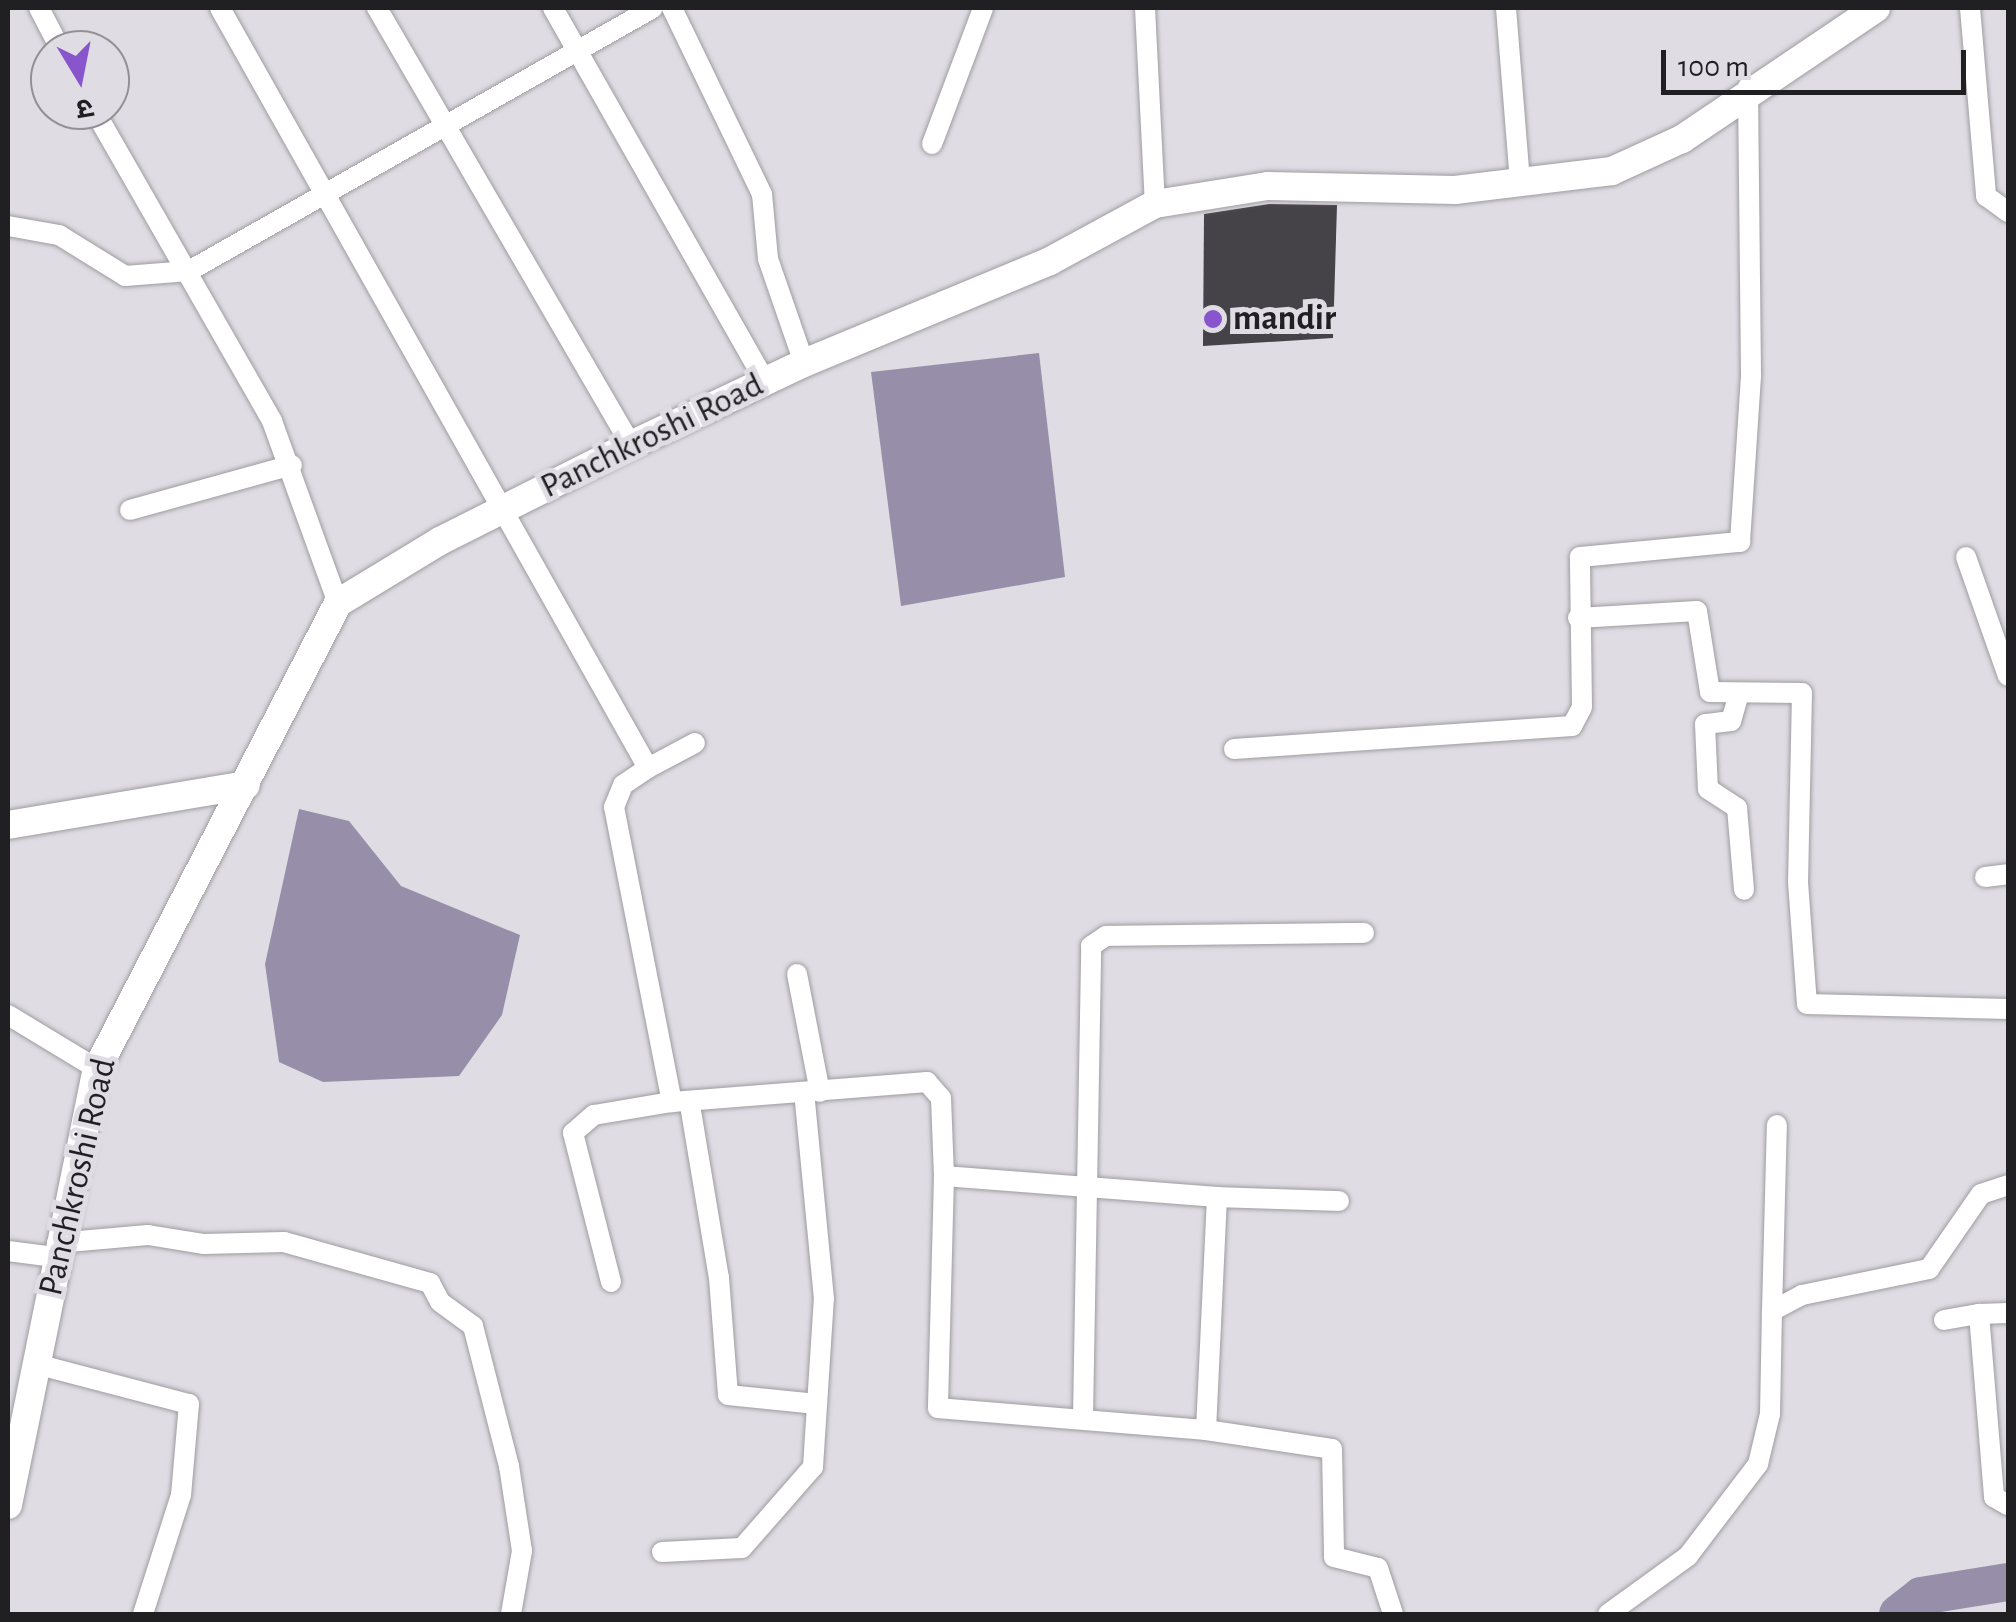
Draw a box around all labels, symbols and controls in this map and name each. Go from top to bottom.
north arrow [30,30,130,130]
scale bar [1666,30,1971,92]
text: 100 m [1678,52,1749,82]
text: उ [74,92,95,123]
place label: mandir [1233,298,1336,340]
marker: mandir [1202,308,1224,330]
street label: Panchkroshi Road [534,364,770,508]
street label: Panchkroshi Road [30,1054,126,1300]

